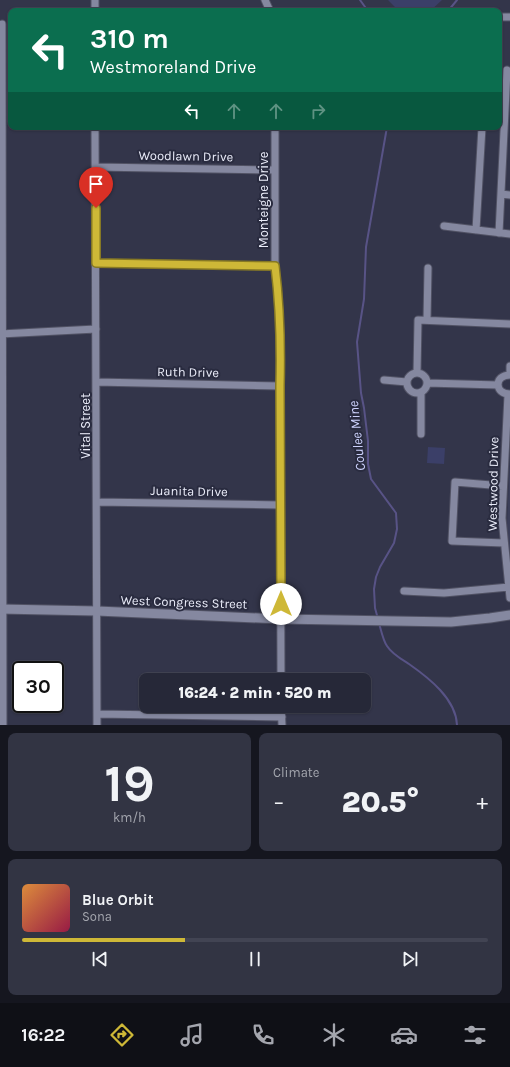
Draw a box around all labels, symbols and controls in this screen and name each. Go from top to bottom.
text: 310 m [90,22,169,55]
icon: left [24,24,76,76]
text: Westmoreland Drive [90,56,256,78]
icon: left [181,100,203,122]
icon: ahead [223,100,245,122]
icon: ahead [265,100,287,122]
icon: right [307,100,329,122]
street label: Woodlawn Drive [139,148,234,164]
street label: Monteigne Drive [256,151,271,248]
pin [79,167,113,208]
icon: arrive [85,173,107,195]
street label: Ruth Drive [157,364,219,380]
street label: Vital Street [78,393,93,459]
water label: Coulee Mine [345,400,369,472]
street label: Westwood Drive [485,436,501,531]
street label: Juanita Drive [150,483,228,499]
position arrow [260,583,302,625]
street label: West Congress Street [120,592,248,612]
speed limit sign: 30 [12,661,64,713]
text: 16:24 · 2 min · 520 m [179,684,331,702]
text: 19 [104,753,155,814]
text: Climate [273,765,319,780]
text: 20.5° [342,784,419,820]
text: − [273,789,285,815]
text: + [476,789,488,815]
text: km/h [113,810,146,825]
text: Blue Orbit [82,891,154,909]
text: Sona [82,909,112,924]
icon: previous [89,948,111,970]
icon: pause [244,948,266,970]
icon: next [399,948,421,970]
icon: directions [108,1021,136,1049]
icon: music [178,1021,206,1049]
icon: phone [249,1021,277,1049]
icon: climate [320,1021,348,1049]
icon: car [390,1021,418,1049]
icon: filters [461,1021,489,1049]
text: 16:22 [21,1024,65,1046]

